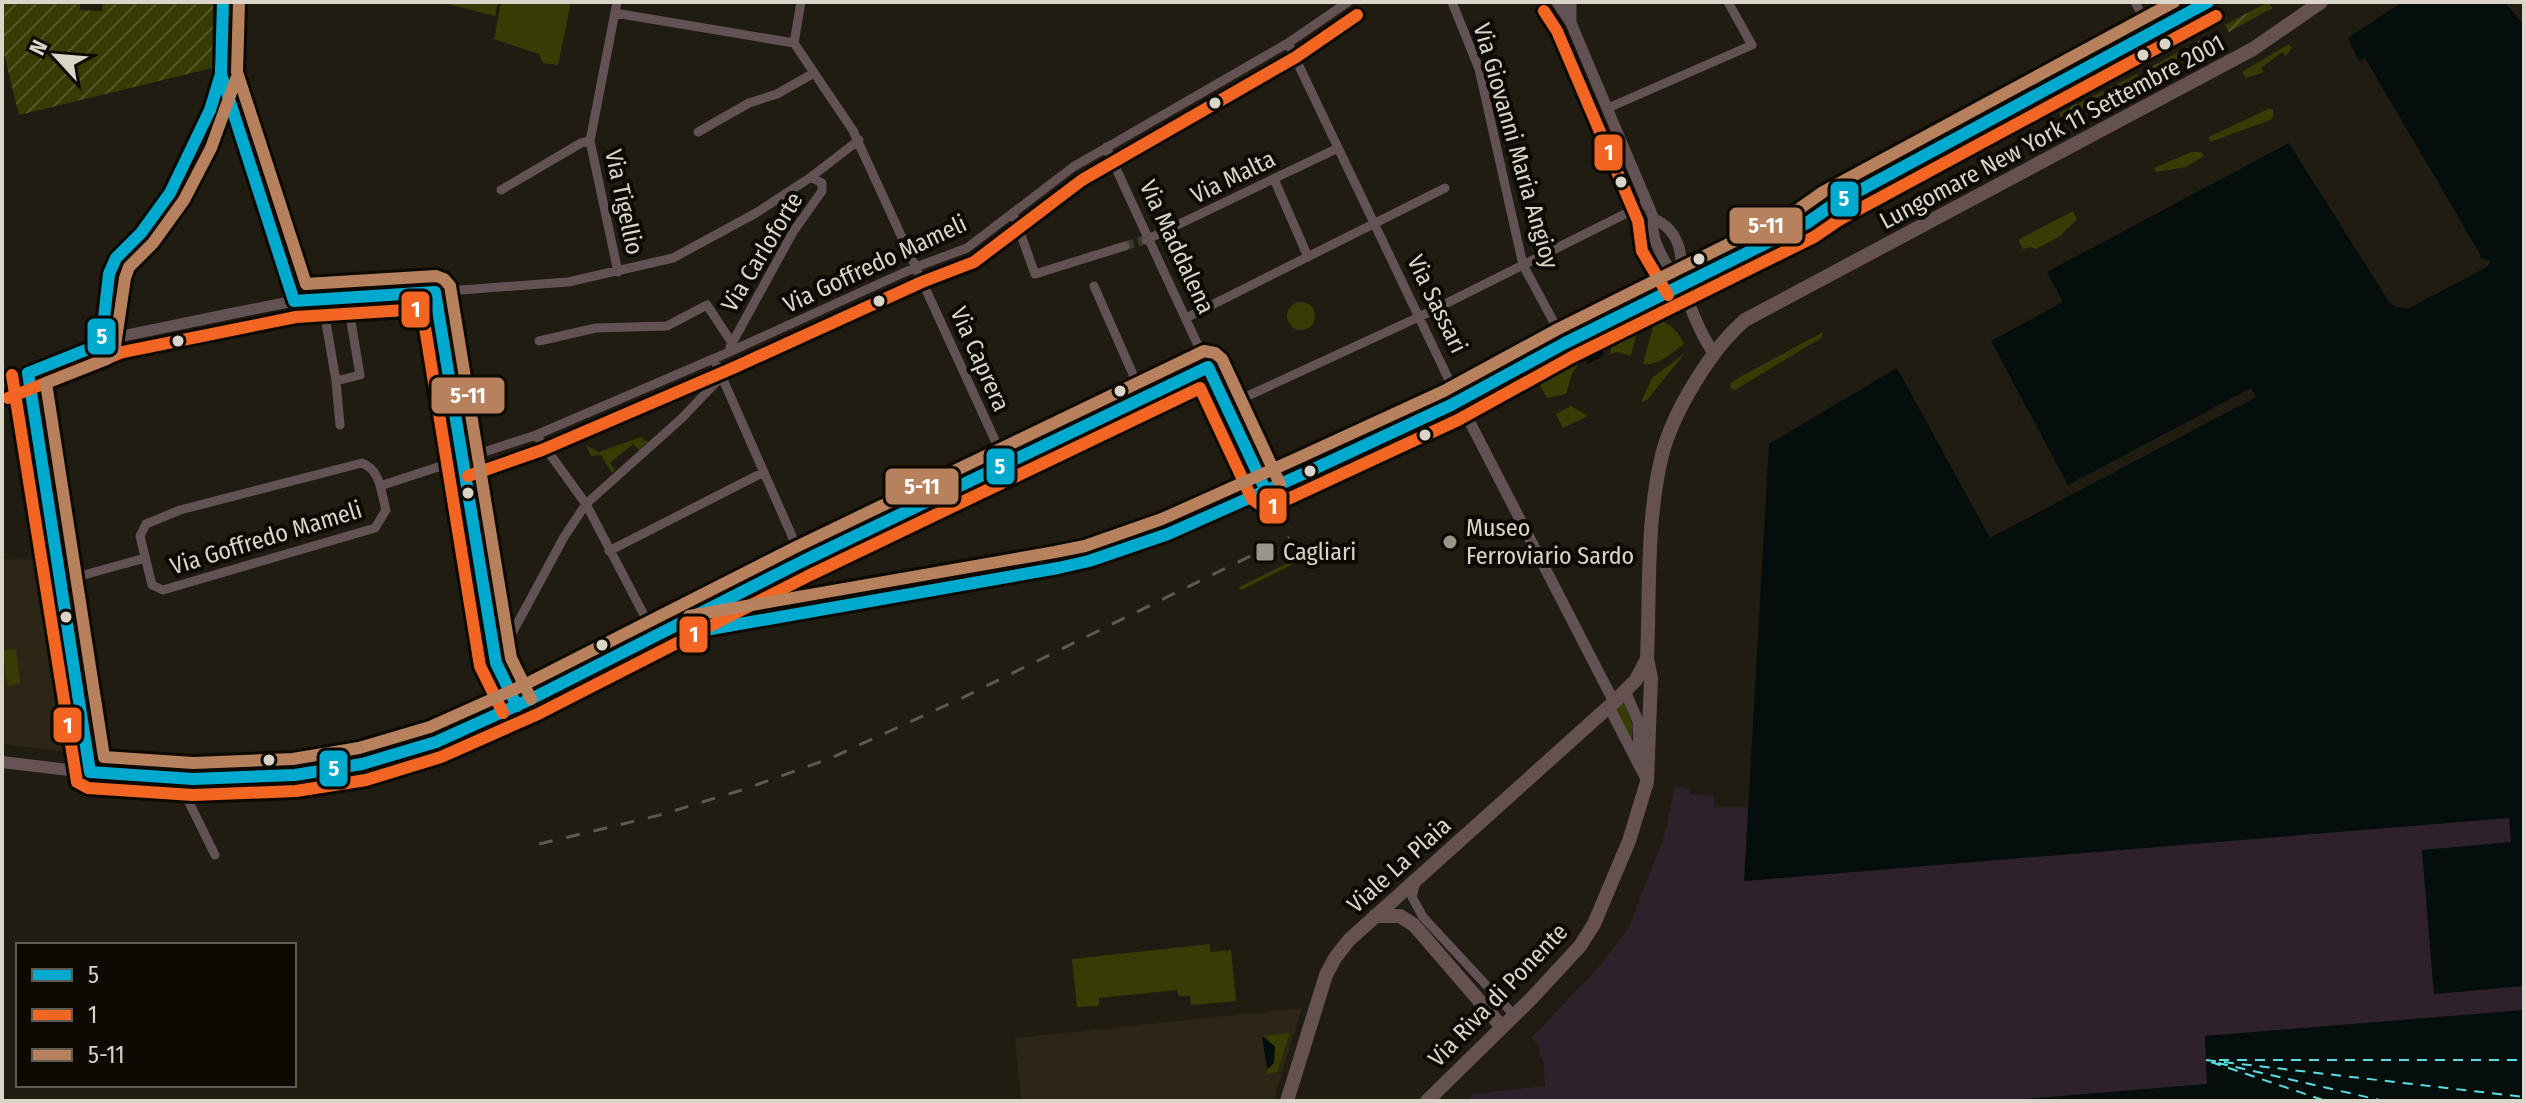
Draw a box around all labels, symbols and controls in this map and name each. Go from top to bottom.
north arrow [16,16,96,96]
street label: Via Giovanni Maria Angioy [1468,20,1564,272]
street label: Lungomare New York 11 Settembre 2001 [1875,29,2229,235]
text: N [23,36,53,59]
unlabelled marker [2157,36,2173,52]
unlabelled marker [2135,47,2151,63]
unlabelled marker [1207,95,1223,111]
line badge: 1 [1593,133,1624,172]
text: 1 [1604,139,1614,166]
street label: Via Malta [1186,145,1280,209]
street label: Via Tigellio [599,147,649,257]
unlabelled marker [1613,174,1629,190]
street label: Via Maddalena [1134,176,1220,318]
line badge: 5 [1829,180,1860,218]
text: 5 [1839,185,1850,212]
street label: Via Carloforte [715,187,809,317]
line badge: 5-11 [1728,206,1804,245]
street label: Via Goffredo Mameli [779,209,971,319]
text: 5-11 [1748,212,1784,239]
street label: Via Sassari [1401,250,1473,358]
unlabelled marker [1691,251,1707,267]
line badge: 1 [400,290,431,329]
unlabelled marker [871,293,887,309]
text: 1 [411,296,421,323]
street label: Via Caprera [945,303,1015,415]
line badge: 5 [86,317,117,356]
text: 5 [97,323,108,350]
unlabelled marker [170,333,186,349]
line badge: 5-11 [430,376,506,415]
text: 5-11 [450,382,486,409]
unlabelled marker [1112,383,1128,399]
unlabelled marker [1417,427,1433,443]
line badge: 5 [985,447,1016,486]
text: 5 [995,453,1006,480]
unlabelled marker [1302,463,1318,479]
line badge: 5-11 [884,467,960,506]
text: 5-11 [904,473,940,500]
unlabelled marker [460,485,476,501]
line badge: 1 [1258,487,1288,525]
text: 1 [1268,493,1278,520]
street label: Via Goffredo Mameli [167,496,365,580]
place label: Museo Ferroviario Sardo [1466,514,1634,570]
marker: Museo Ferroviario Sardo [1441,533,1459,551]
place label: Cagliari [1283,538,1356,566]
marker: Cagliari [1254,541,1276,563]
unlabelled marker [58,609,74,625]
line badge: 1 [678,615,709,654]
text: 1 [689,621,699,648]
unlabelled marker [594,637,610,653]
line badge: 1 [52,706,83,744]
text: 1 [63,712,73,739]
line badge: 5 [318,749,349,788]
unlabelled marker [261,752,277,768]
text: 5 [329,755,340,782]
street label: Viale La Plaia [1342,811,1456,919]
street label: Via Riva di Ponente [1423,918,1573,1072]
legend [16,943,296,1087]
text: 5 [88,961,99,989]
text: 1 [88,1001,97,1029]
text: 5-11 [88,1041,125,1069]

